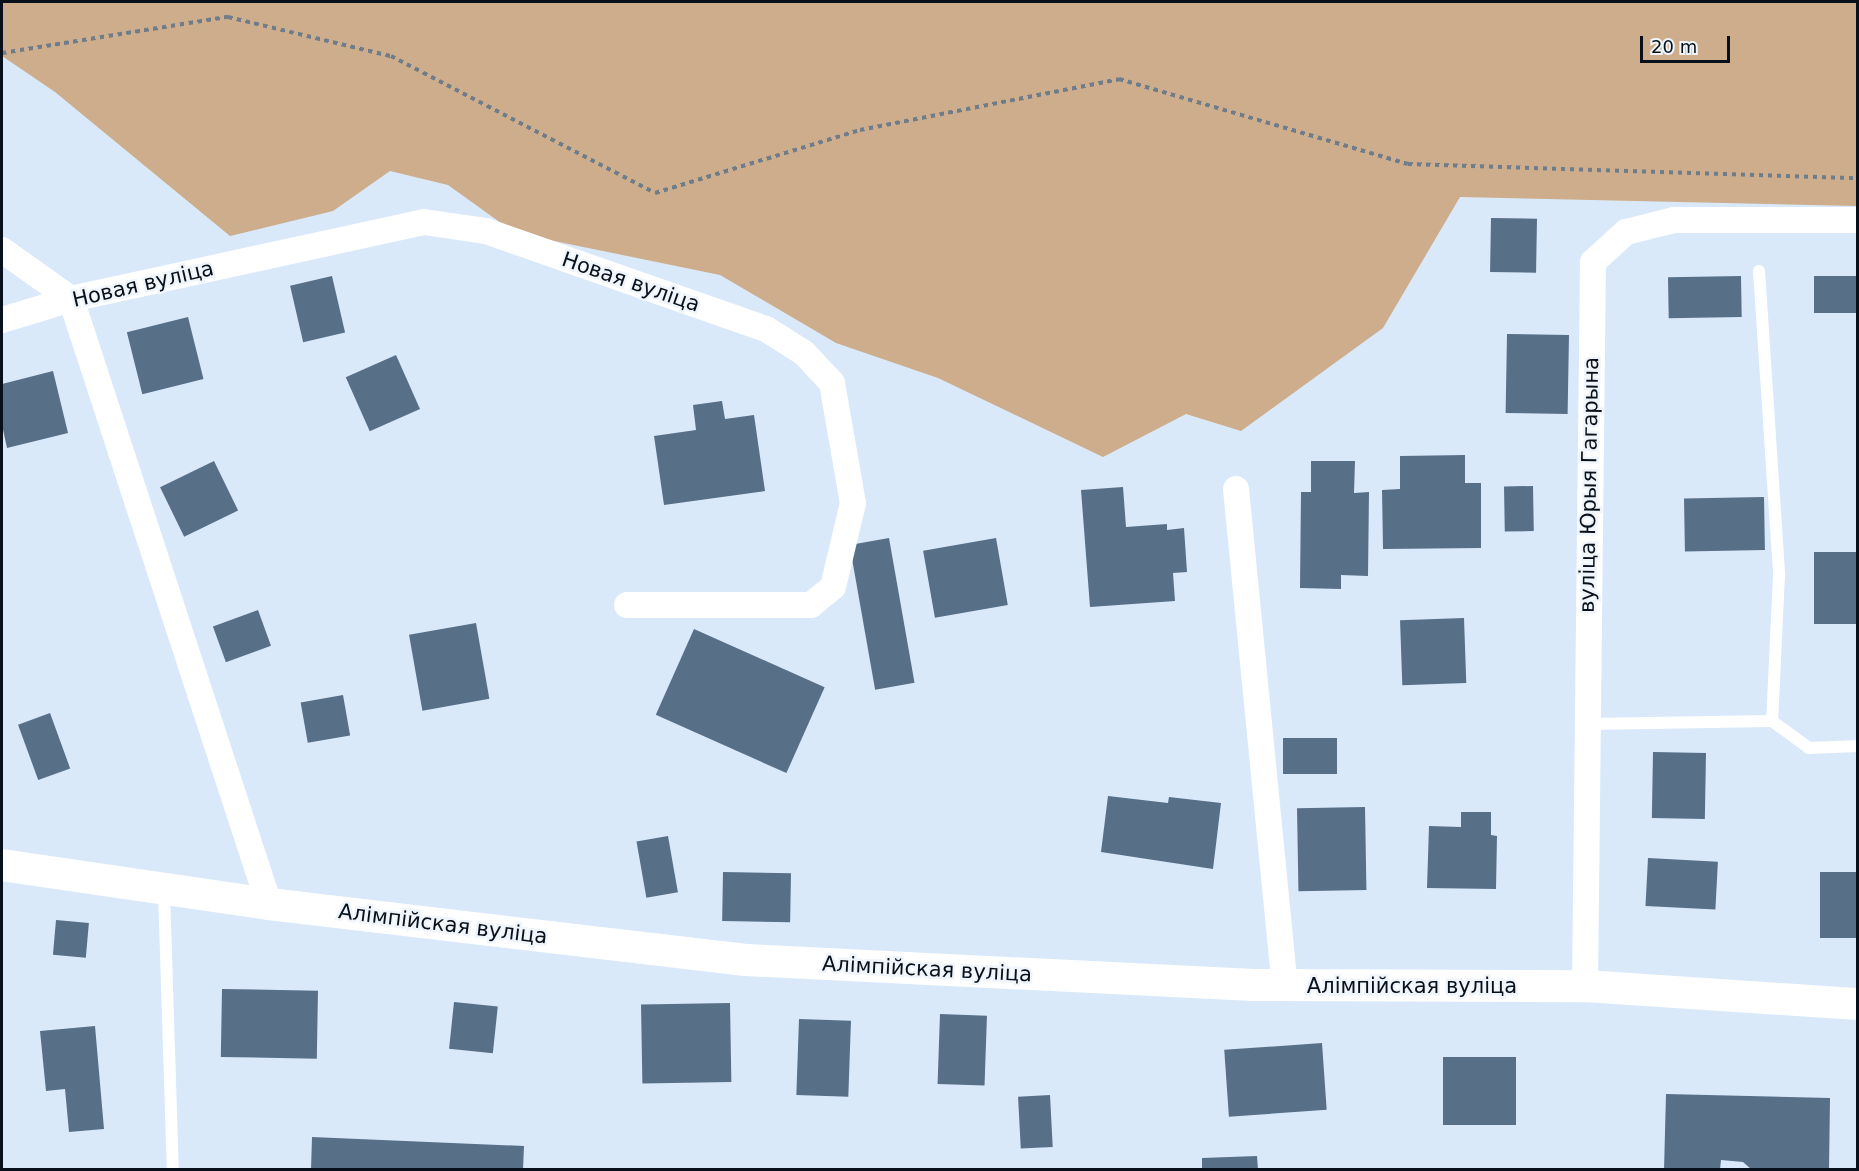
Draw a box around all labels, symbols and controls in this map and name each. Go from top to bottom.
scale bar [1643,24,1733,62]
text: 20 m [1651,36,1697,57]
street label: Новая вуліца [559,247,703,317]
street label: Новая вуліца [70,255,216,313]
street label: вуліца Юрыя Гагарына [1574,357,1604,613]
street label: Алімпійская вуліца [337,899,549,949]
street label: Алімпійская вуліца [821,951,1033,987]
street label: Алімпійская вуліца [1307,973,1517,999]

